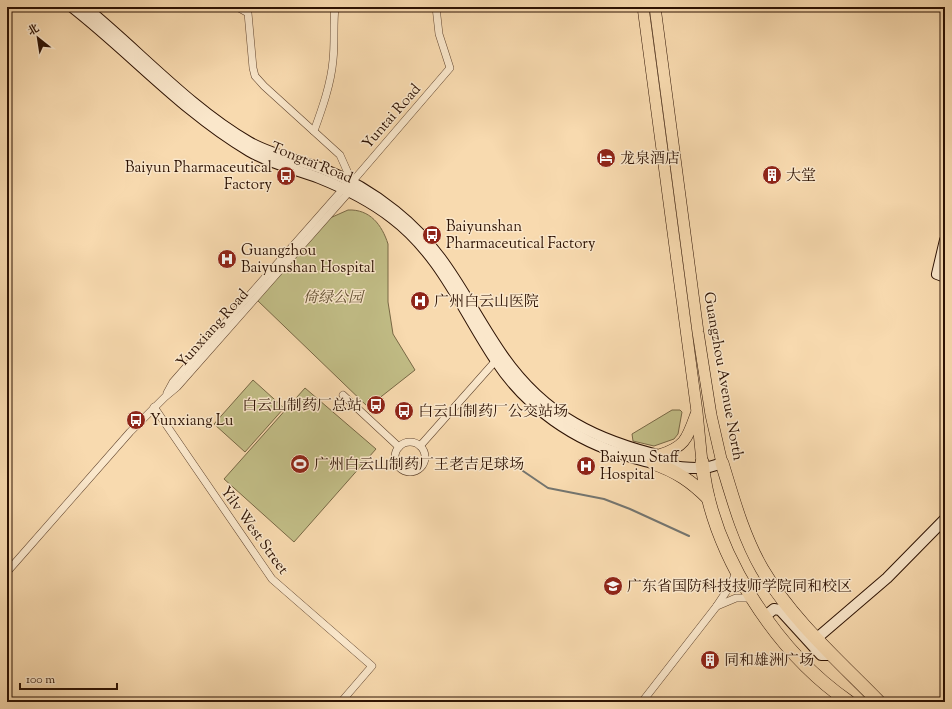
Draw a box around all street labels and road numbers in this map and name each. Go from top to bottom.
street label: Yuntai Road [358,79,427,154]
street label: Tongtai Road [267,137,356,190]
street label: Yunxiang Road [172,285,255,373]
street label: Guangzhou Avenue North [697,290,748,463]
street label: Yilv West Street [215,483,293,579]

